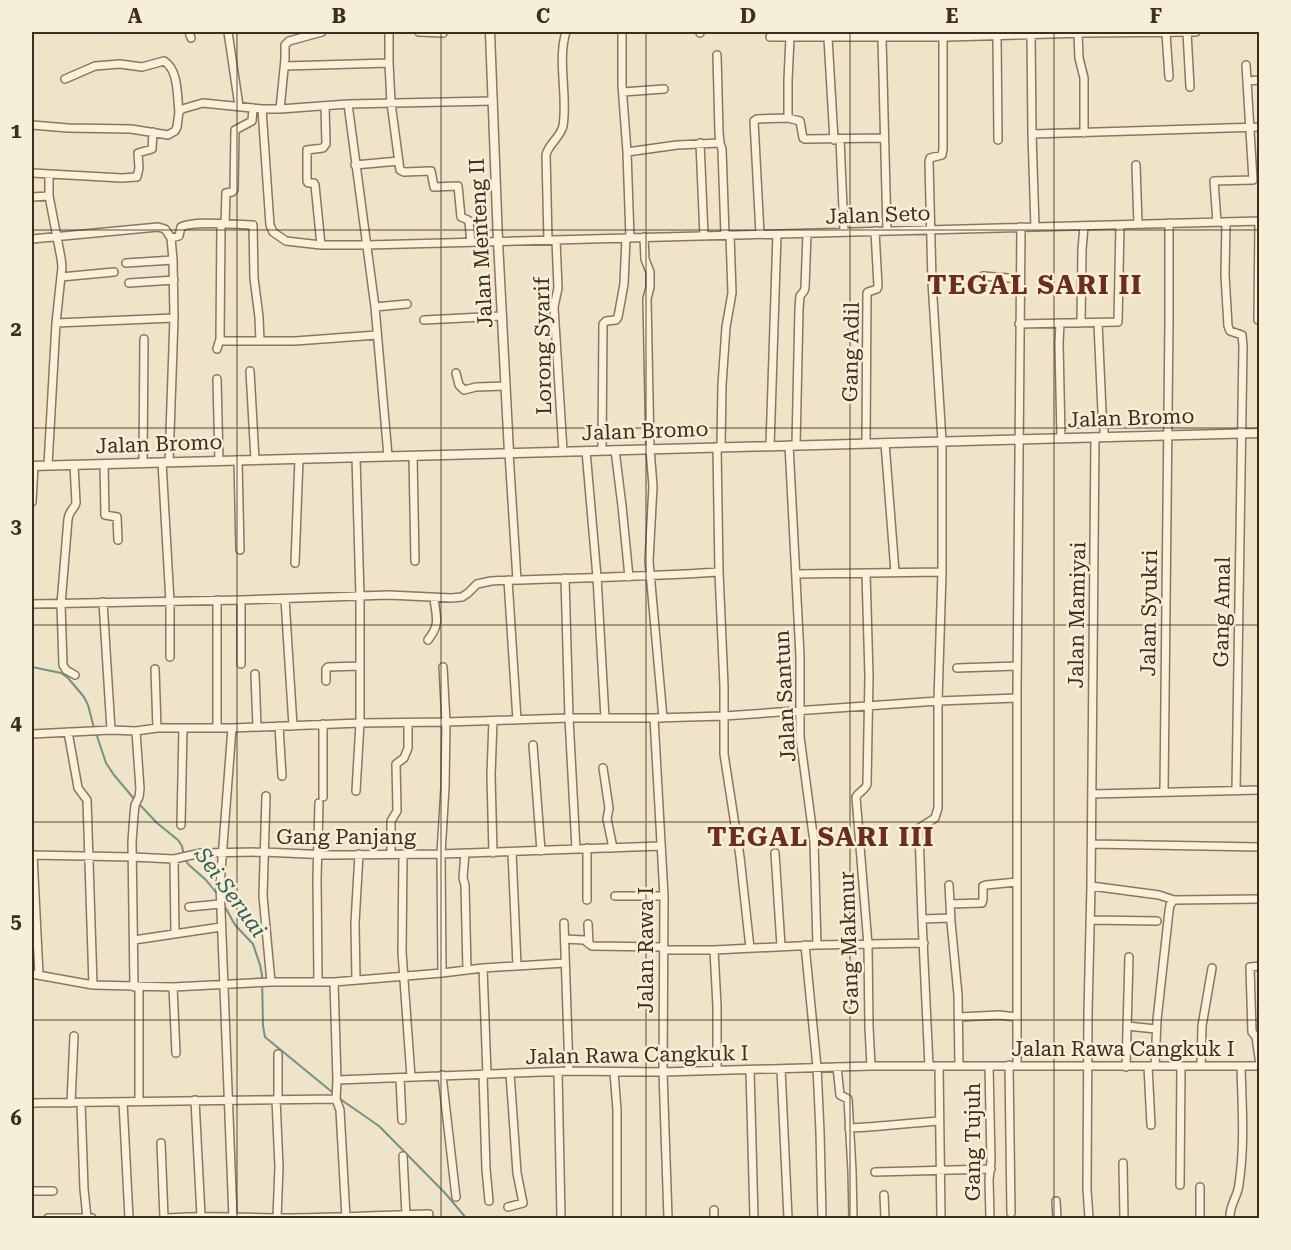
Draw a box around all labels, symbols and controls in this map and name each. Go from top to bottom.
text: A [128,4,143,28]
text: B [332,4,346,28]
text: C [536,4,550,28]
text: D [740,4,756,28]
text: E [946,4,959,28]
text: F [1150,4,1162,28]
text: 1 [10,119,22,143]
street label: Jalan Menteng II [465,157,497,329]
street label: Jalan Seto [825,201,931,229]
district label: TEGAL SARI II [927,269,1143,301]
street label: Lorong Syarif [530,276,556,415]
street label: Gang Adil [838,301,864,402]
text: 2 [10,317,22,341]
street label: Jalan Bromo [1067,404,1195,432]
street label: Jalan Bromo [581,417,709,445]
street label: Jalan Bromo [95,430,223,458]
text: 3 [10,514,22,538]
street label: Jalan Mamiyai [1064,541,1090,688]
street label: Jalan Syukri [1136,549,1162,677]
street label: Gang Amal [1209,556,1235,667]
street label: Jalan Santun [770,629,800,763]
text: 4 [10,711,22,735]
district label: TEGAL SARI III [707,821,935,853]
street label: Gang Panjang [276,825,416,849]
water label: Sei Seruai [189,842,272,942]
street label: Gang Makmur [834,870,864,1015]
street label: Jalan Rawa I [634,887,658,1013]
text: 5 [10,909,22,933]
street label: Jalan Rawa Cangkuk I [1011,1037,1235,1061]
street label: Jalan Rawa Cangkuk I [525,1041,749,1069]
street label: Gang Tujuh [961,1082,985,1201]
text: 6 [10,1106,22,1130]

